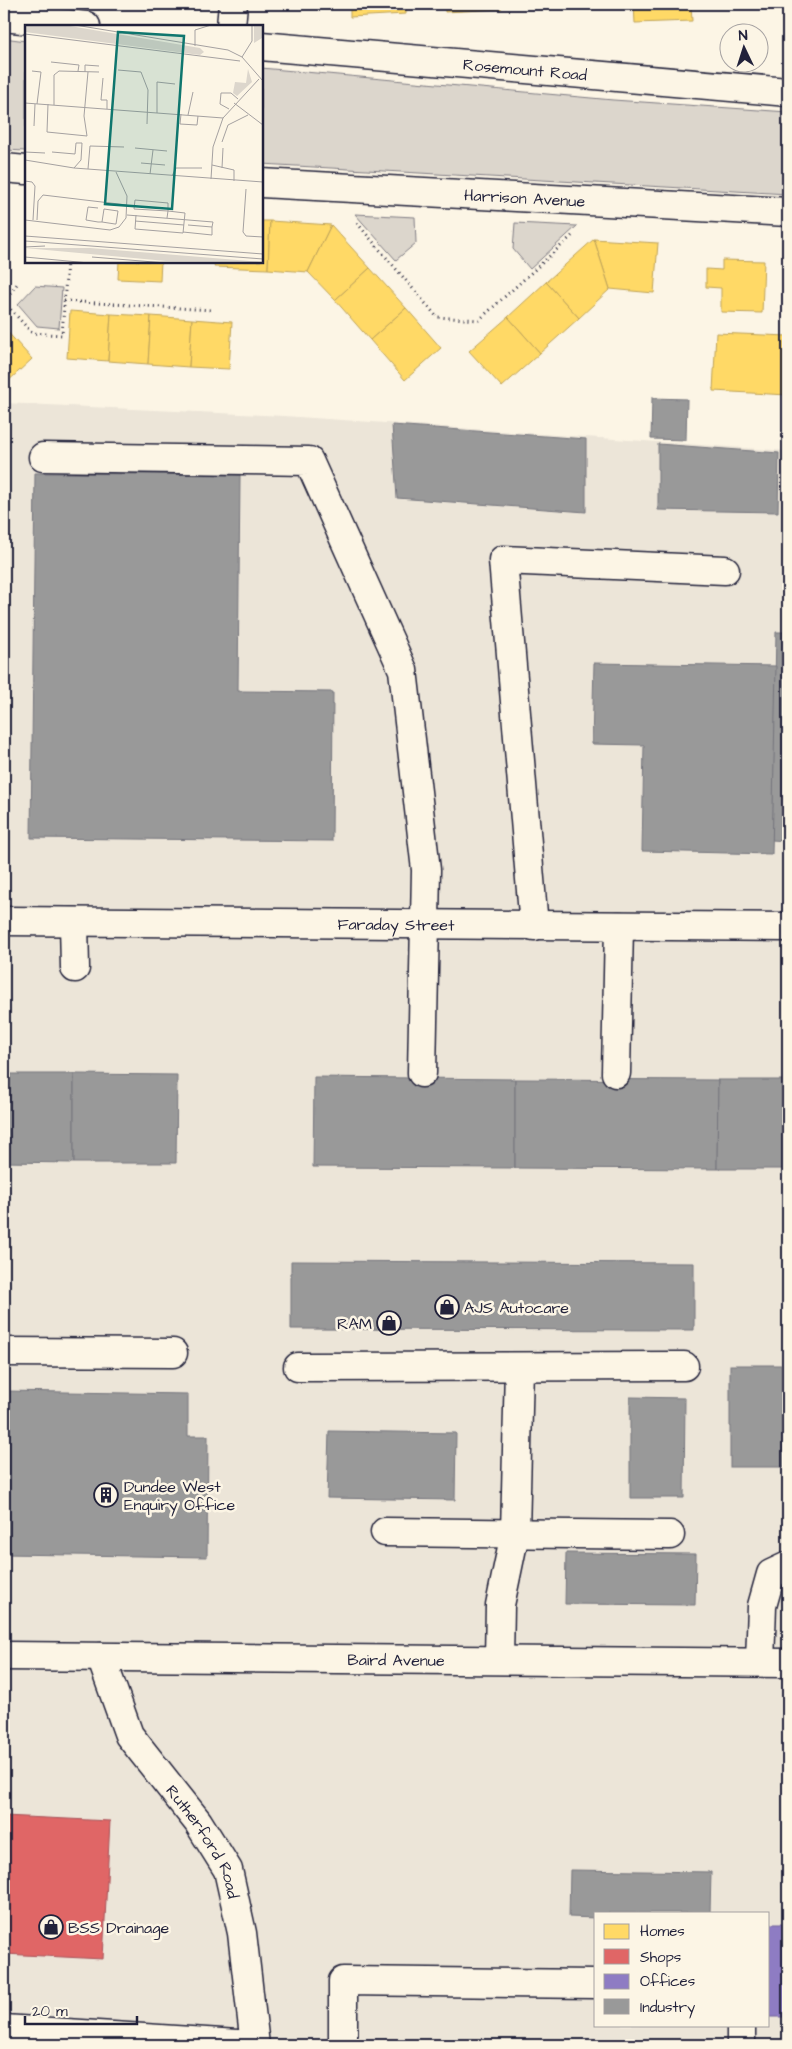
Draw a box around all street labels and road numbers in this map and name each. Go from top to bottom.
street label: Rosemount Road [462,54,588,86]
street label: Harrison Avenue [463,184,586,213]
street label: Faraday Street [337,914,455,937]
street label: Baird Avenue [347,1649,445,1672]
street label: Rutherford Road [161,1781,244,1900]

